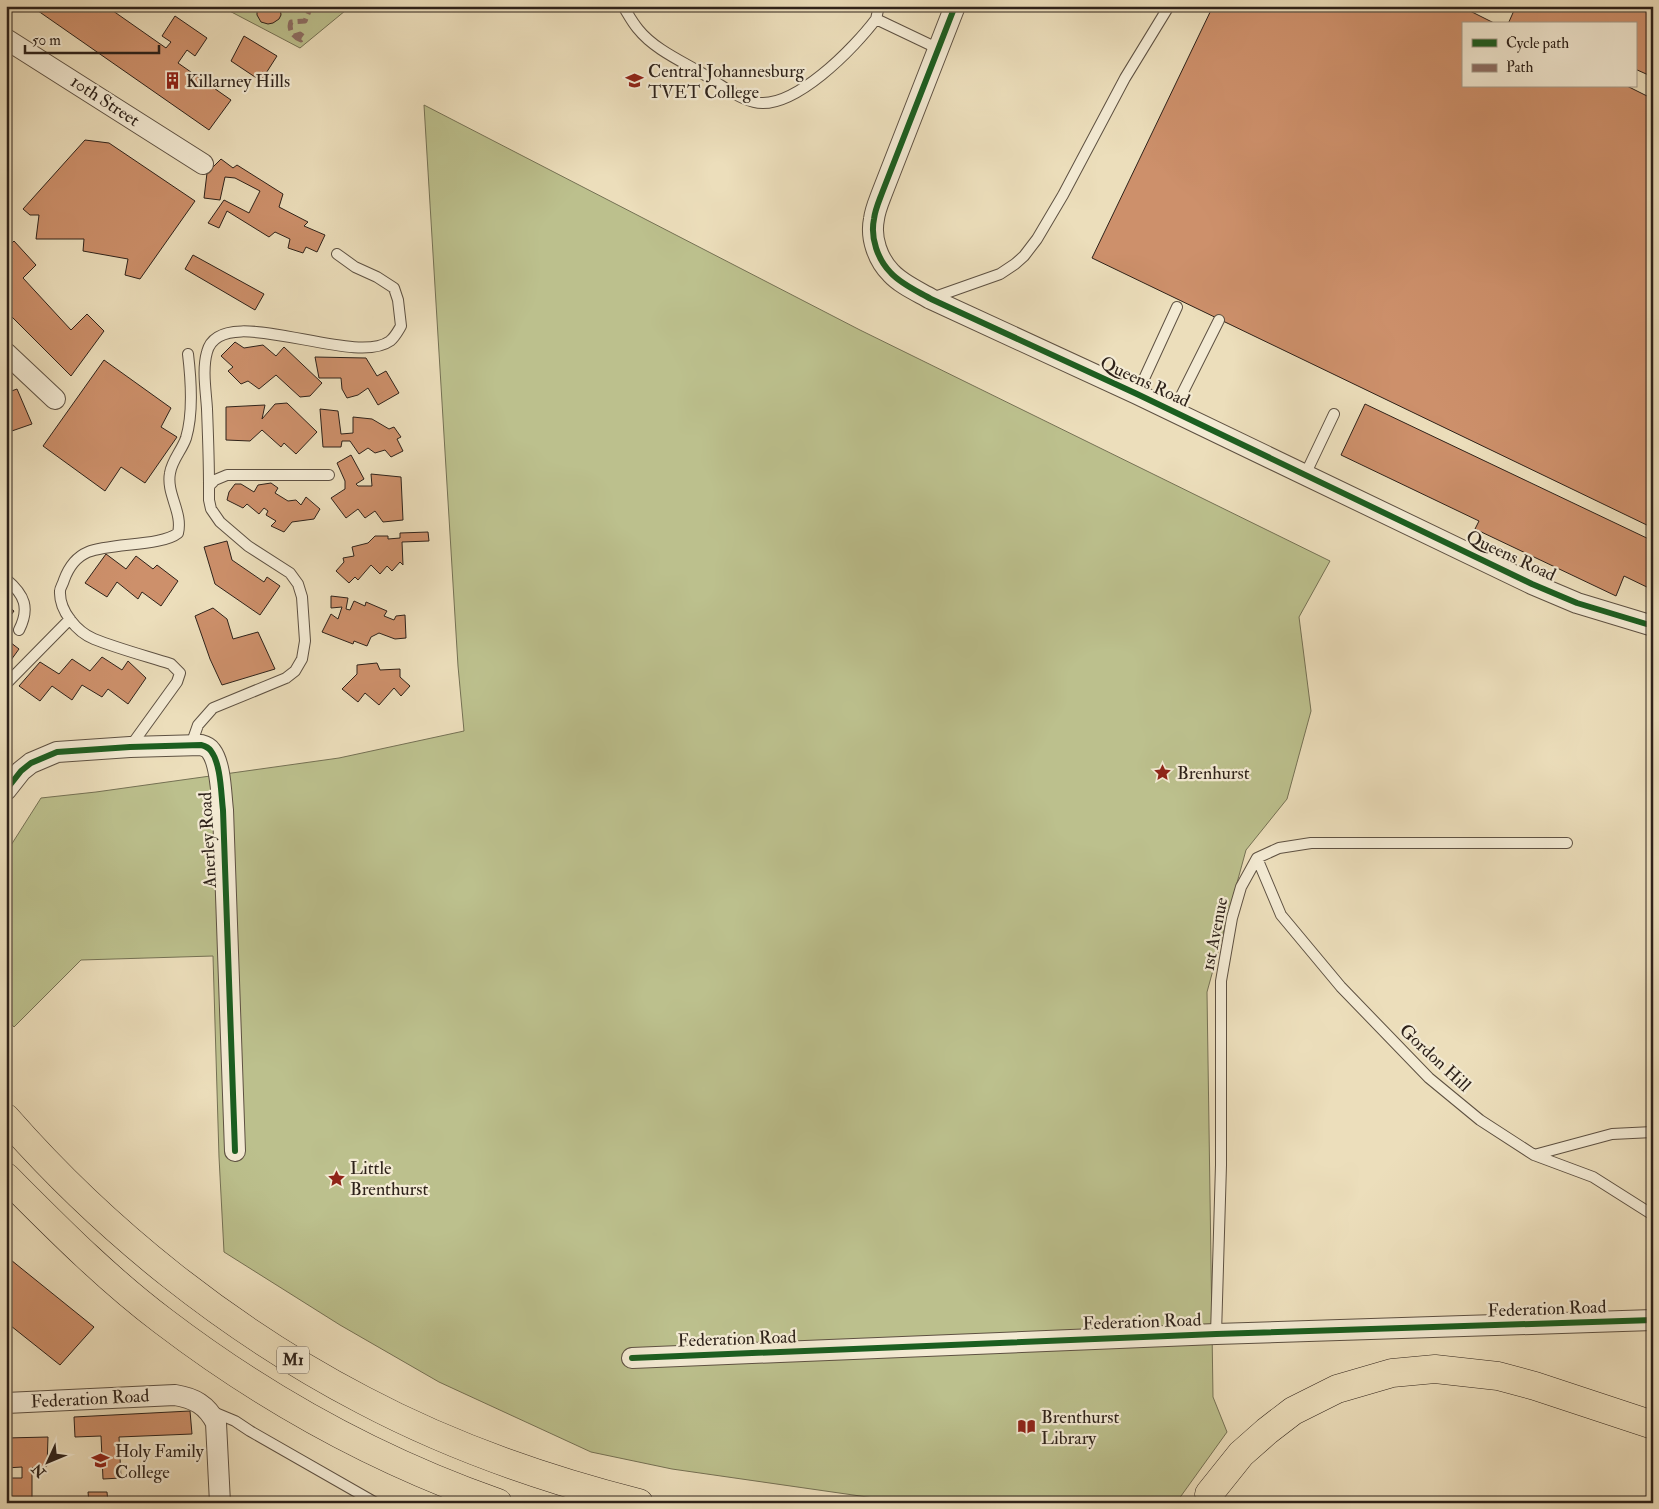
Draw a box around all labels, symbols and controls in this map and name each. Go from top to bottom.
scale bar [25,22,159,54]
legend [1462,22,1636,88]
text: 50 m [32,31,61,50]
text: Cycle path [1506,34,1569,54]
text: Path [1506,58,1533,77]
place label: Central Johannesburg TVET College [648,60,806,104]
street label: 10th Street [66,70,144,132]
place label: Killarney Hills [186,70,290,93]
building icon: Killarney Hills [162,71,182,91]
school or university icon: Central Johannesburg TVET College [624,71,644,91]
street label: Queens Road [1096,351,1194,413]
street label: Queens Road [1462,525,1560,587]
place label: Brenhurst [1177,762,1250,785]
place icon: Brenhurst [1153,763,1173,783]
street label: Anerley Road [194,791,222,890]
street label: 1st Avenue [1197,895,1233,973]
street label: Gordon Hill [1394,1019,1476,1097]
place label: Little Brenthurst [350,1157,428,1201]
place icon: Little Brenthurst [326,1168,346,1188]
street label: Federation Road [1487,1295,1607,1323]
street label: Federation Road [1082,1308,1202,1336]
street label: Federation Road [677,1325,797,1353]
road number: M1 [277,1346,309,1374]
street label: Federation Road [30,1384,150,1414]
place label: Brenthurst Library [1041,1406,1119,1450]
library icon: Brenthurst Library [1017,1417,1037,1437]
north arrow [22,1436,72,1486]
place label: Holy Family College [115,1440,205,1484]
school or university icon: Holy Family College [91,1451,111,1471]
text: N [28,1460,50,1482]

